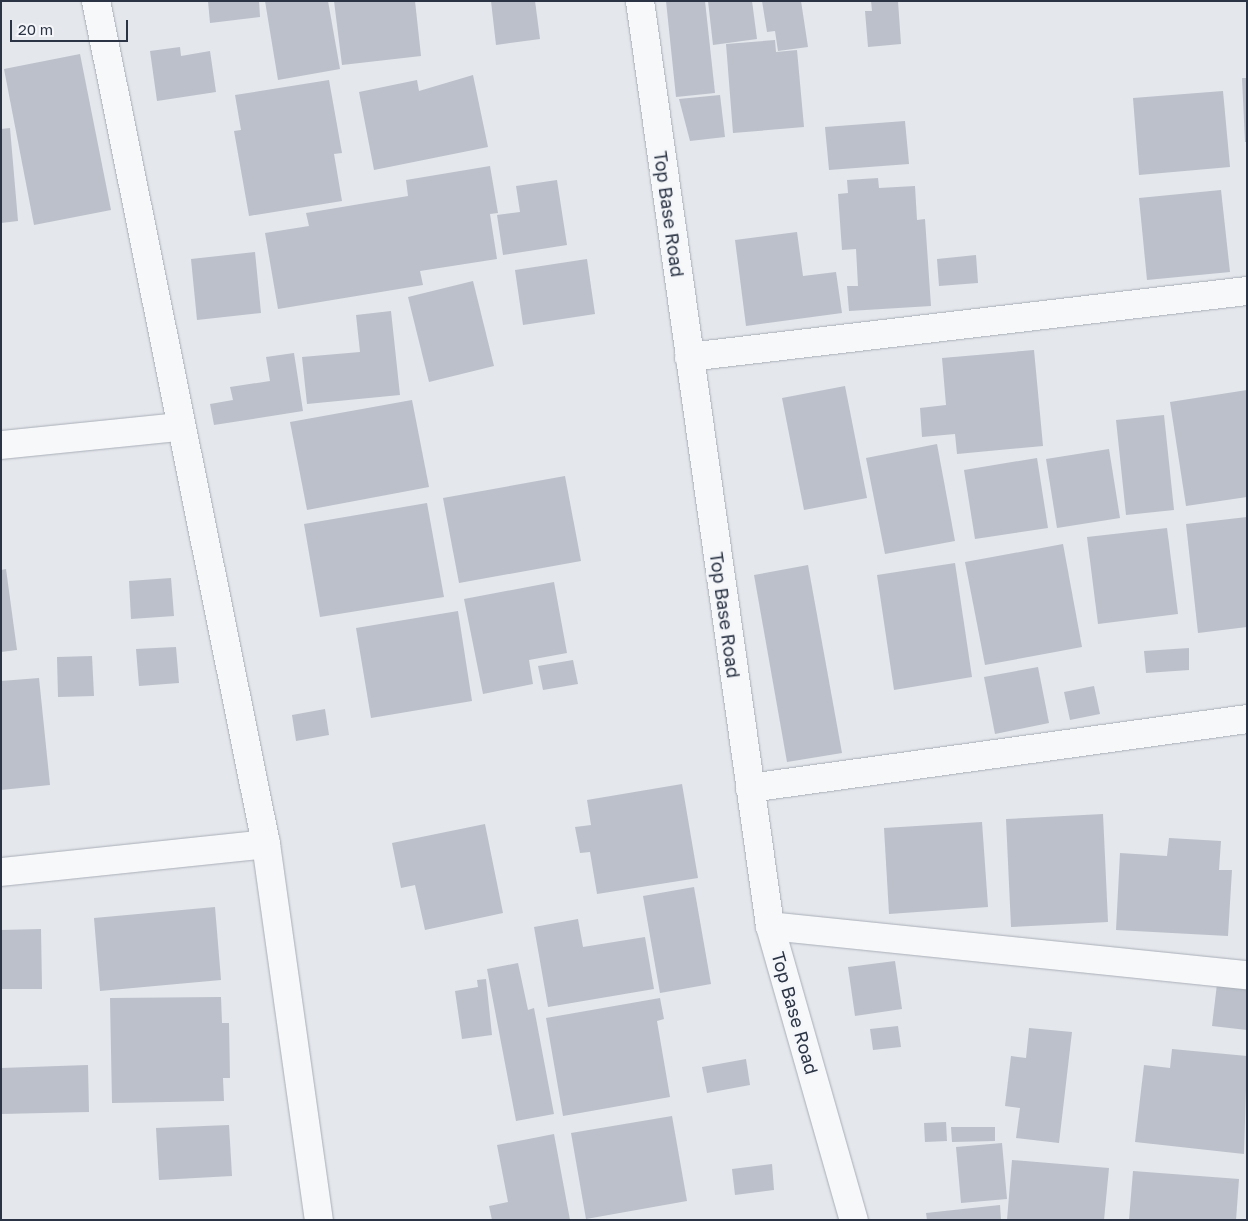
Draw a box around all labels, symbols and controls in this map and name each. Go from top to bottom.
scale bar [12,10,130,42]
text: 20 m [18,20,53,38]
street label: Top Base Road [649,150,689,278]
street label: Top Base Road [705,551,745,679]
street label: Top Base Road [767,949,823,1077]

